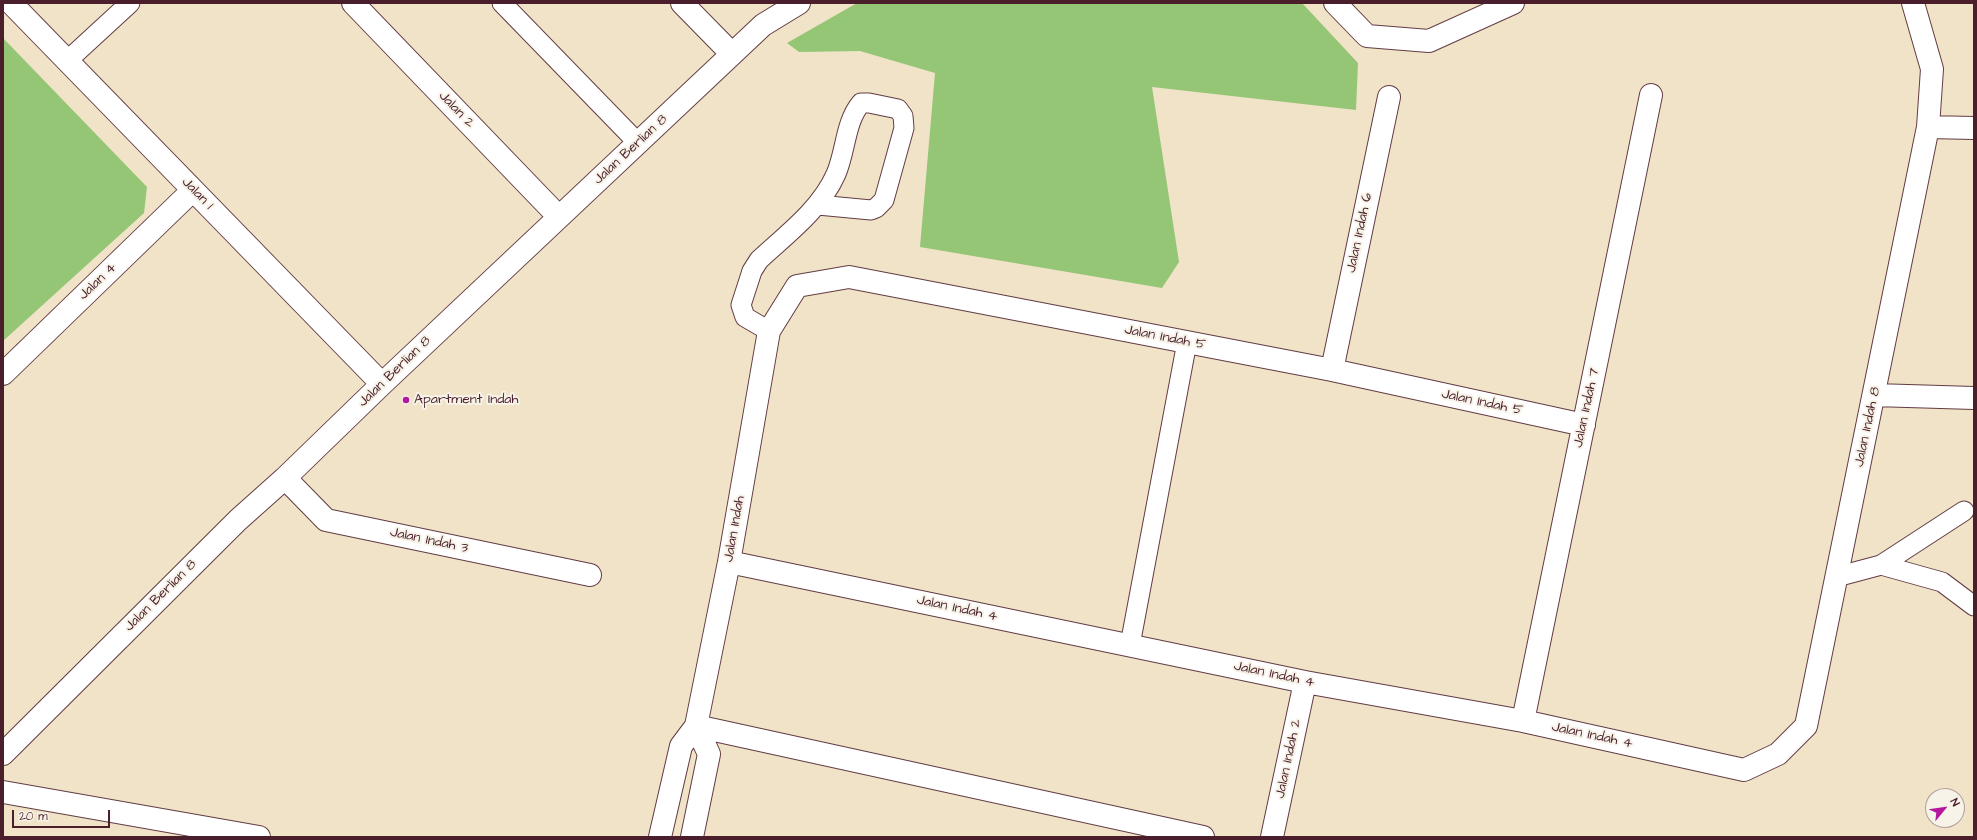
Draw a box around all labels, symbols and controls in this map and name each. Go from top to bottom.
street label: Jalan 2 [435,88,477,132]
street label: Jalan Berlian 8 [591,112,671,188]
street label: Jalan 1 [178,174,216,214]
street label: Jalan Indah 6 [1343,192,1377,274]
street label: Jalan 4 [76,260,120,304]
street label: Jalan Indah 5 [1123,322,1207,354]
street label: Jalan Berlian 8 [355,333,435,411]
street label: Jalan Indah 7 [1570,367,1604,449]
street label: Jalan Indah 8 [1851,385,1885,469]
street label: Jalan Indah 5 [1440,386,1524,420]
place label: Apartment Indah [414,392,518,408]
marker: Apartment Indah [401,395,411,405]
street label: Jalan Indah [721,495,749,563]
street label: Jalan Indah 3 [388,525,470,557]
street label: Jalan Berlian 8 [122,557,200,635]
street label: Jalan Indah 4 [915,592,999,626]
street label: Jalan Indah 4 [1232,658,1316,692]
street label: Jalan Indah 2 [1272,718,1306,800]
street label: Jalan Indah 4 [1550,719,1634,753]
north arrow [1925,788,1965,828]
text: N [1947,796,1963,809]
scale bar [14,802,112,828]
text: 20 m [19,808,48,825]

